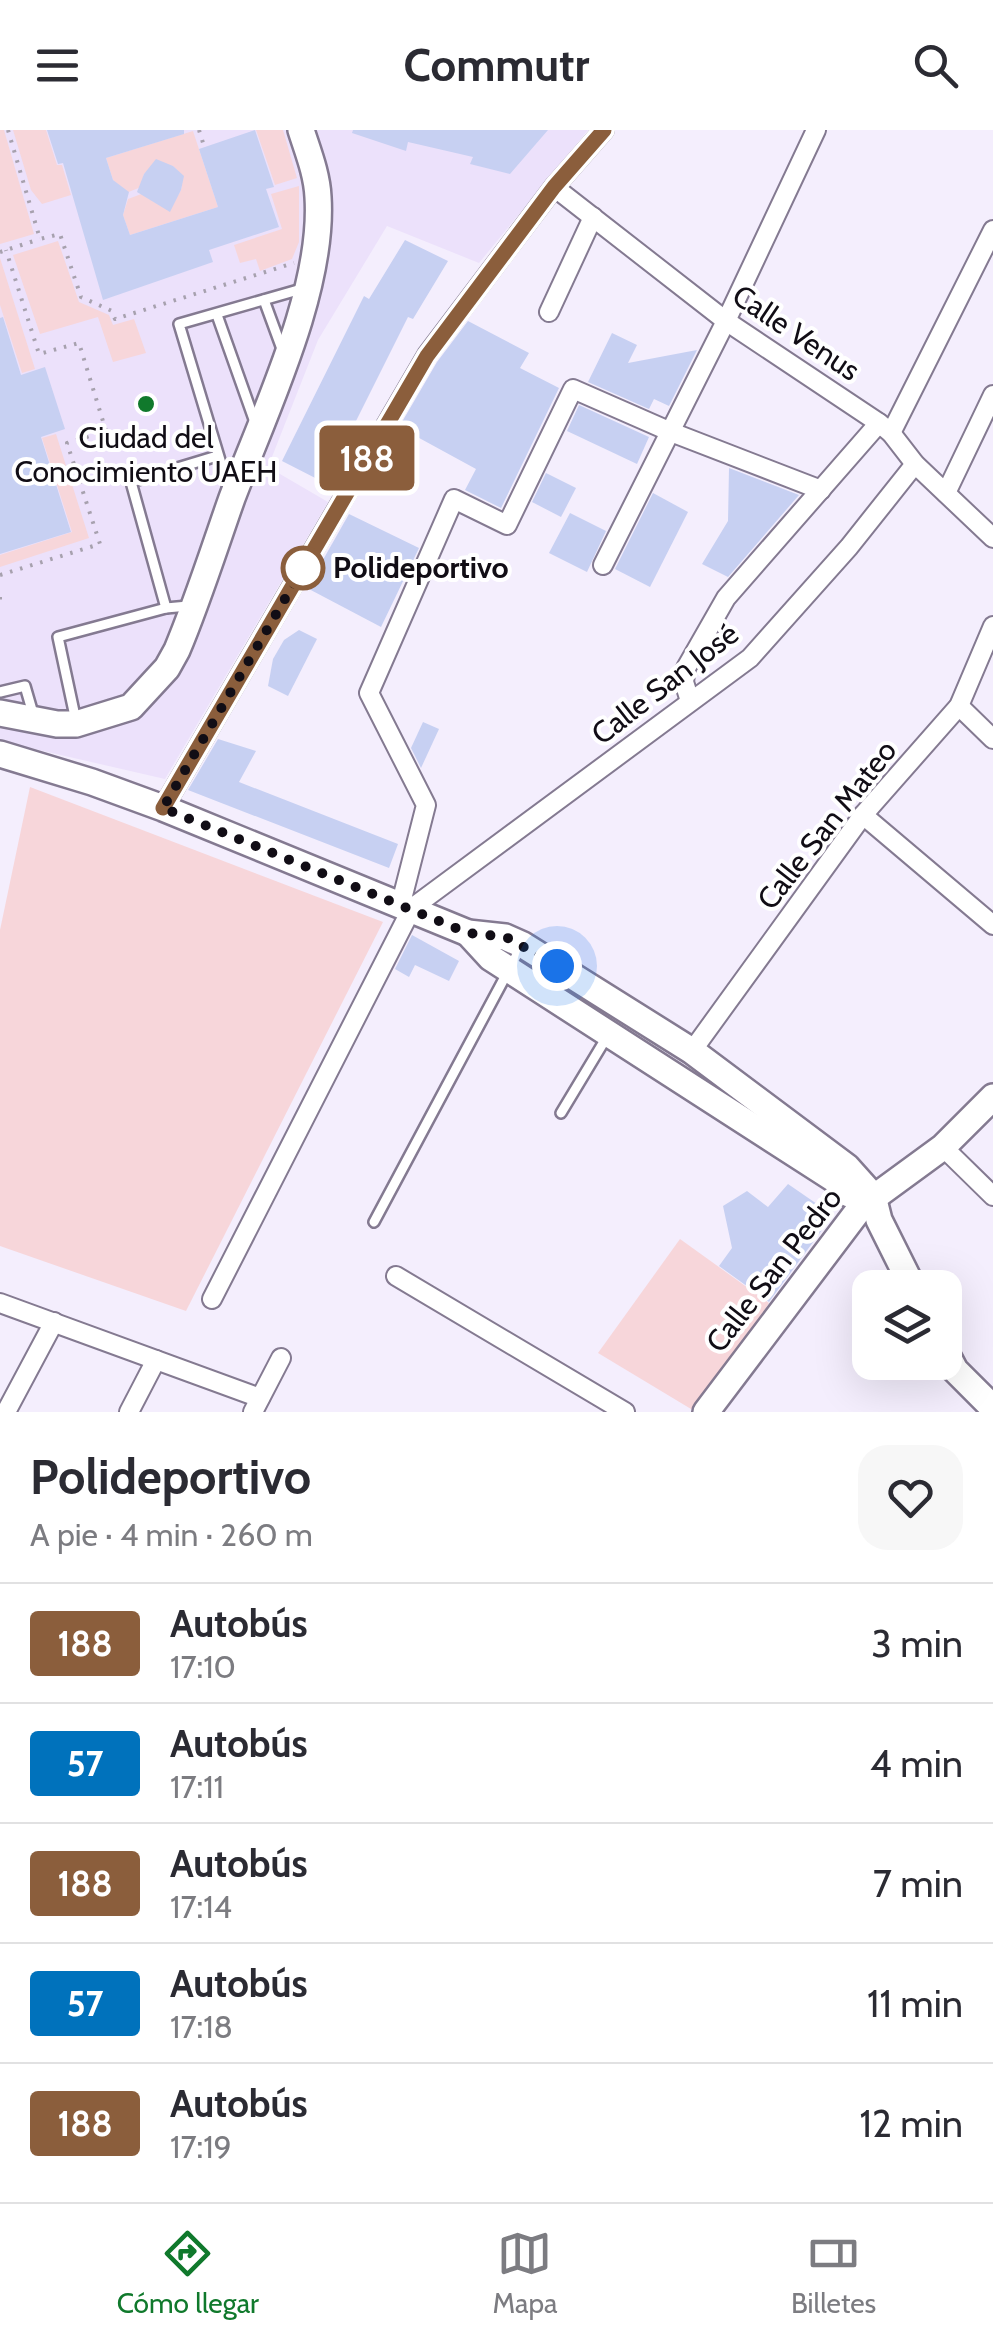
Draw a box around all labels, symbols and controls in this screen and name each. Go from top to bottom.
icon: menu [30,38,85,93]
text: Commutr [404,38,589,92]
icon: search [908,38,963,93]
street label: Calle Venus [726,276,867,389]
marker: Ciudad del Conocimiento UAEH [135,393,157,415]
place label: Ciudad del Conocimiento UAEH [14,419,278,490]
line badge: 188 [310,426,424,490]
text: 188 [339,437,395,480]
marker: Polideportivo [282,547,324,589]
place label: Polideportivo [333,549,509,586]
street label: Calle San José [584,615,745,752]
street label: Calle San Mateo [749,733,904,917]
your location [532,941,582,991]
street label: Calle San Pedro [698,1180,849,1359]
map controls [852,1270,962,1380]
button: layers [852,1270,962,1380]
button: heart [858,1445,963,1550]
text: Polideportivo [30,1448,311,1506]
text: A pie · 4 min · 260 m [30,1515,313,1554]
text: Autobús [170,1600,308,1647]
text: 3 min [871,1620,963,1667]
text: 188 [57,1622,113,1665]
text: 17:10 [170,1647,236,1686]
text: Autobús [170,1720,308,1767]
text: 4 min [870,1740,963,1787]
text: 57 [67,1742,103,1785]
text: 17:11 [170,1767,224,1806]
text: Autobús [170,1840,308,1887]
text: 7 min [873,1860,963,1907]
text: 188 [57,1862,113,1905]
text: 17:14 [170,1887,232,1926]
text: Autobús [170,1960,308,2007]
text: 11 min [867,1980,963,2027]
text: 57 [67,1982,103,2025]
text: 17:18 [170,2007,233,2046]
text: Autobús [170,2080,308,2127]
text: 12 min [860,2100,963,2147]
text: 188 [57,2102,113,2145]
text: 17:19 [170,2127,232,2166]
tab: Cómo llegar [117,2226,259,2320]
tab: Mapa [492,2226,558,2320]
tab: Billetes [791,2226,876,2320]

